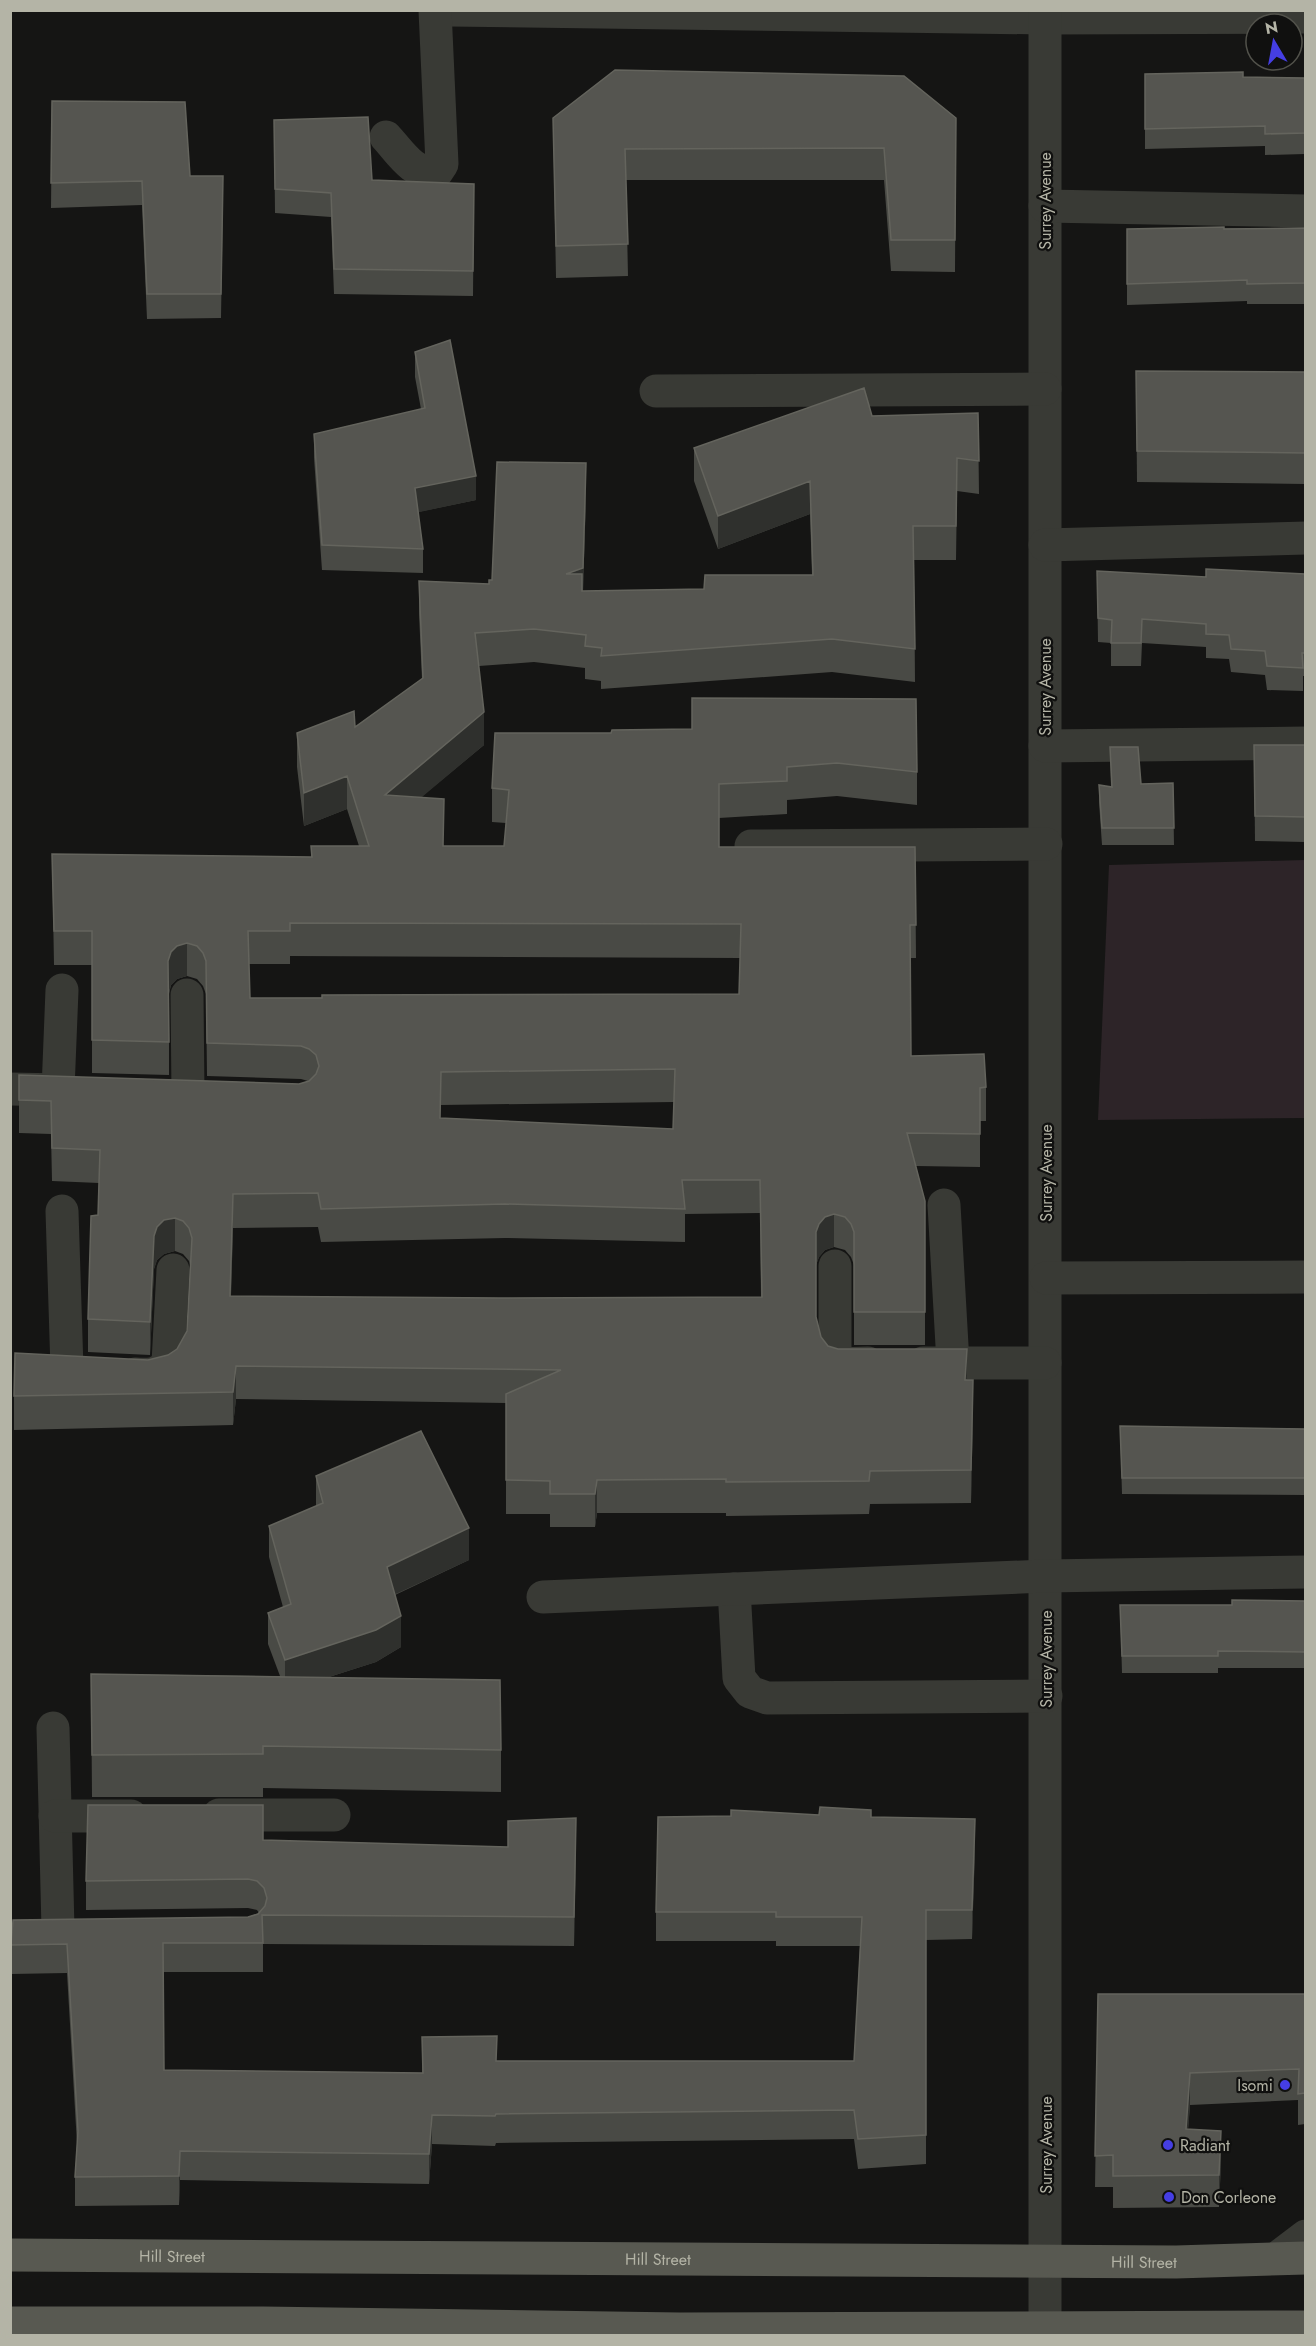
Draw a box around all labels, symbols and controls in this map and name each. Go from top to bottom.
north arrow [1244,12,1304,72]
text: N [1263,15,1280,40]
street label: Surrey Avenue [1034,152,1057,250]
street label: Surrey Avenue [1034,638,1057,736]
street label: Surrey Avenue [1035,1124,1058,1222]
street label: Surrey Avenue [1035,1610,1058,1708]
place label: Isomi [1237,2074,1273,2097]
marker: Isomi [1278,2078,1292,2092]
street label: Surrey Avenue [1035,2096,1058,2194]
place label: Radiant [1180,2134,1230,2157]
marker: Radiant [1161,2138,1175,2152]
place label: Don Corleone [1181,2186,1276,2209]
marker: Don Corleone [1162,2190,1176,2204]
street label: Hill Street [139,2245,205,2268]
street label: Hill Street [625,2248,691,2271]
street label: Hill Street [1111,2251,1177,2274]

